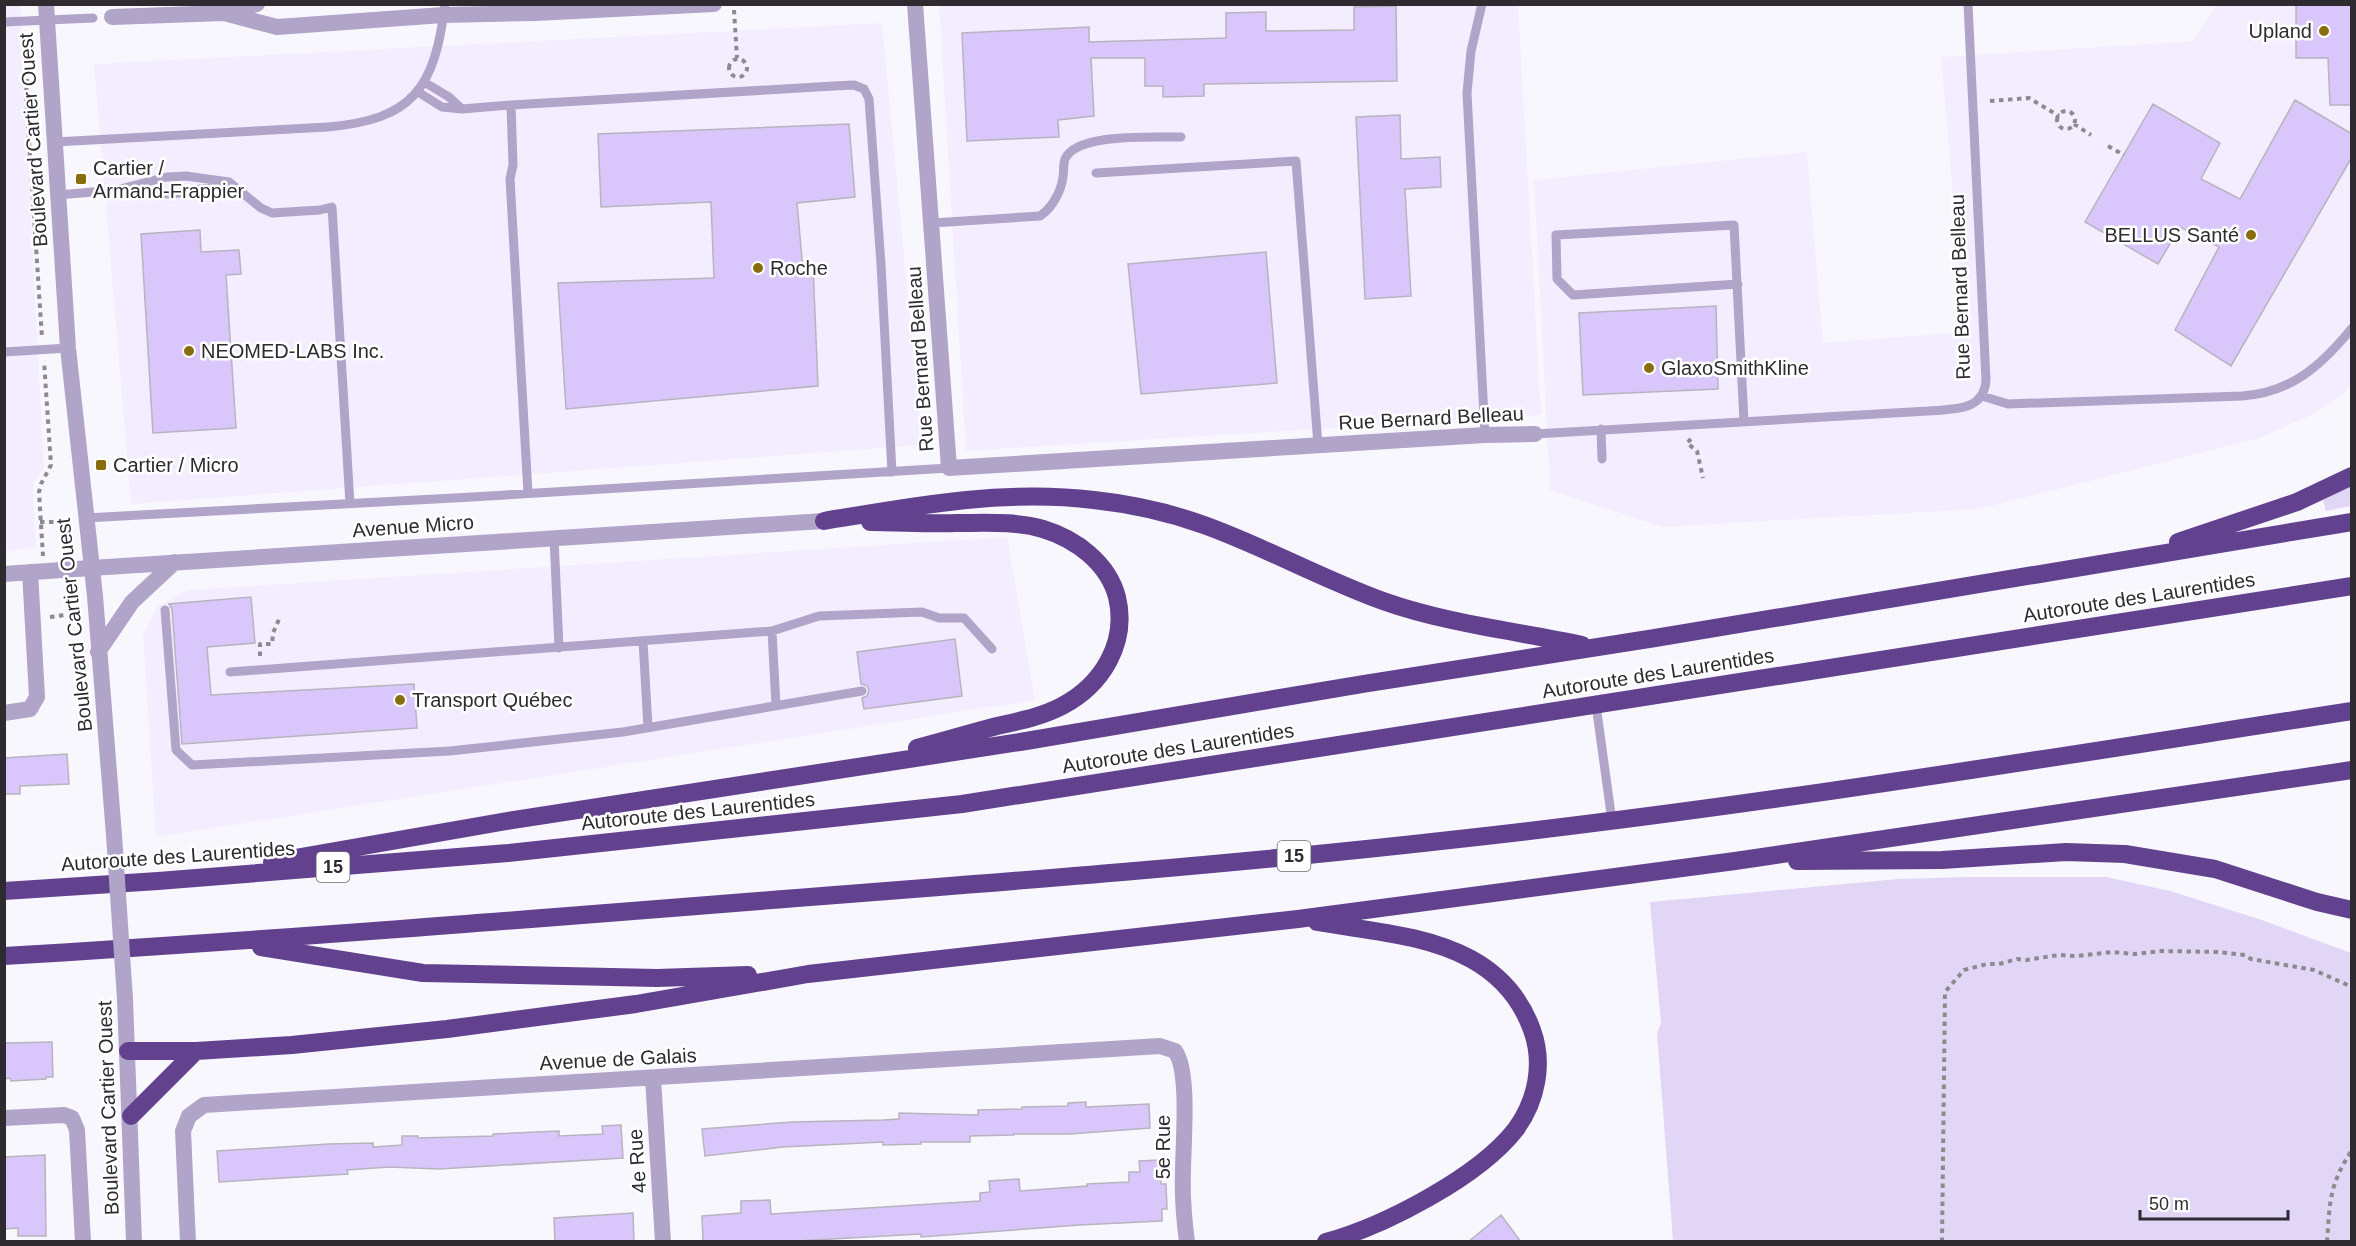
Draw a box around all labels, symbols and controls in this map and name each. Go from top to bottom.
place label: Upland [2249,20,2312,42]
marker: Upland [2317,24,2331,38]
street label: Boulevard Cartier Ouest [15,32,51,248]
place label: Cartier / Armand-Frappier [93,157,245,202]
marker: Cartier / Armand-Frappier [74,172,88,186]
street label: Rue Bernard Belleau [1946,194,1974,380]
place label: BELLUS Santé [2104,224,2239,246]
marker: BELLUS Santé [2244,228,2258,242]
place label: Roche [770,257,828,279]
marker: Roche [751,261,765,275]
street label: Rue Bernard Belleau [903,266,937,452]
place label: NEOMED-LABS Inc. [201,340,384,362]
marker: NEOMED-LABS Inc. [182,344,196,358]
place label: GlaxoSmithKline [1661,357,1809,379]
marker: GlaxoSmithKline [1642,361,1656,375]
street label: Rue Bernard Belleau [1338,402,1524,434]
place label: Cartier / Micro [113,454,239,476]
marker: Cartier / Micro [94,458,108,472]
street label: Avenue Micro [351,511,475,541]
street label: Boulevard Cartier Ouest [52,517,96,733]
street label: Autoroute des Laurentides [2021,568,2257,626]
street label: Autoroute des Laurentides [1540,644,1776,702]
place label: Transport Québec [412,689,572,711]
marker: Transport Québec [393,693,407,707]
street label: Autoroute des Laurentides [1060,719,1296,777]
street label: Autoroute des Laurentides [580,788,816,834]
street label: Autoroute des Laurentides [60,837,296,875]
road number: 15 [1278,841,1310,871]
road number: 15 [316,852,350,882]
street label: Boulevard Cartier Ouest [93,1000,123,1216]
street label: Avenue de Galais [539,1044,697,1074]
street label: 5e Rue [1152,1115,1174,1179]
street label: 4e Rue [624,1128,650,1194]
scale bar [2140,1183,2288,1221]
text: 50 m [2149,1194,2189,1214]

